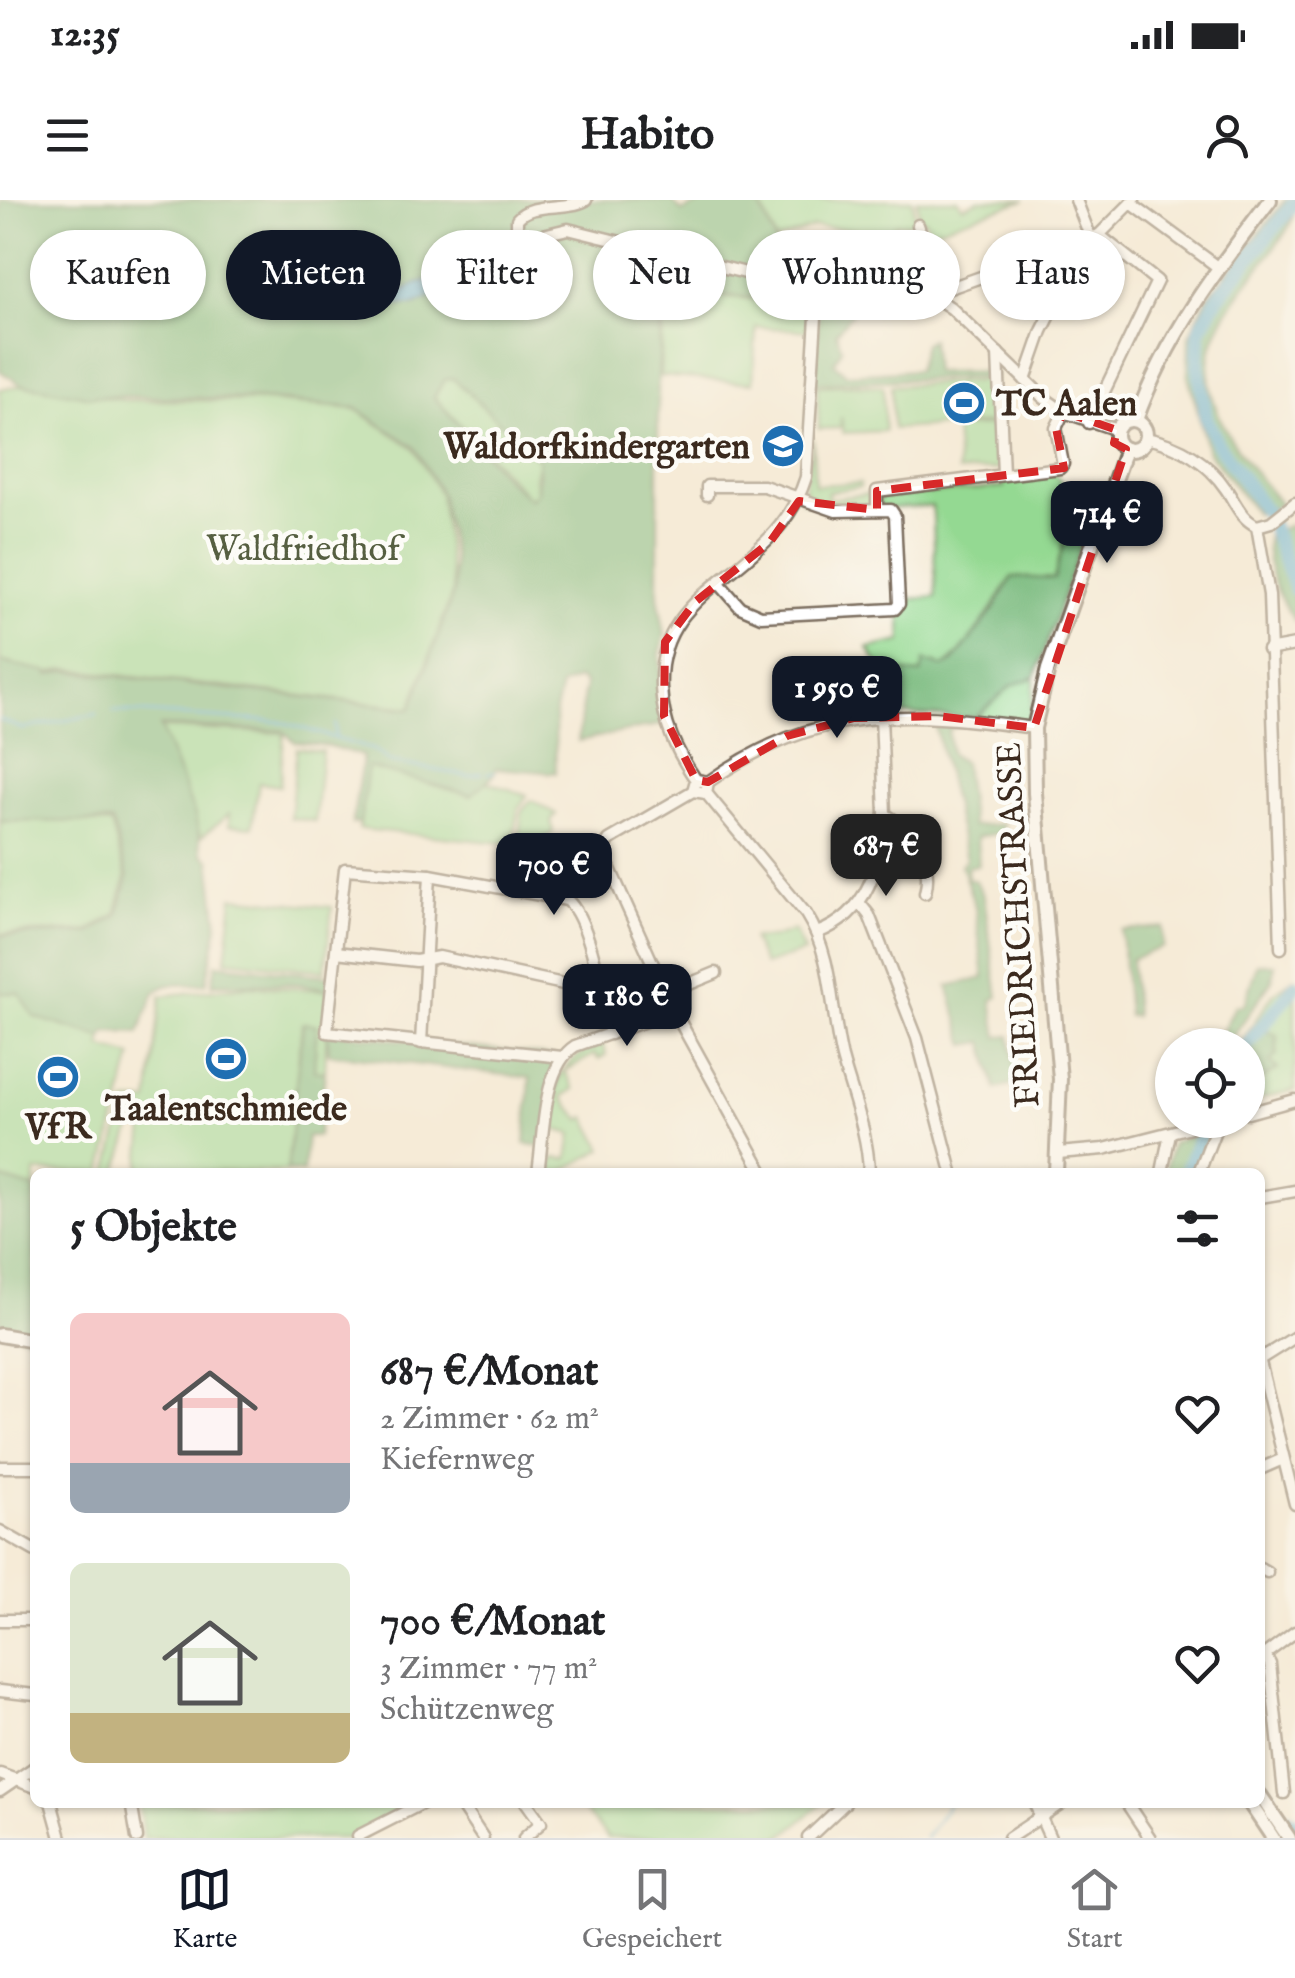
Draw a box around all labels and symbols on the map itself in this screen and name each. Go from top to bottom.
sports icon: TC Aalen [941,380,987,426]
place label: TC Aalen [995,383,1137,428]
school or university icon: Waldorfkindergarten [760,423,806,469]
place label: Waldorfkindergarten [442,426,750,471]
pin: 714 € [1037,481,1177,566]
park label: Waldfriedhof [206,528,405,573]
pin: 1 950 € [745,656,929,741]
street label: FRIEDRICHSTRASSE [987,741,1052,1109]
pin: 687 € [816,814,956,899]
pin: 700 € [484,833,624,918]
pin: 1 180 € [535,964,719,1049]
sports icon: Taalentschmiede [203,1036,249,1082]
sports icon: VfR [35,1054,81,1100]
place label: Taalentschmiede [104,1088,347,1133]
place label: VfR [24,1106,92,1151]

